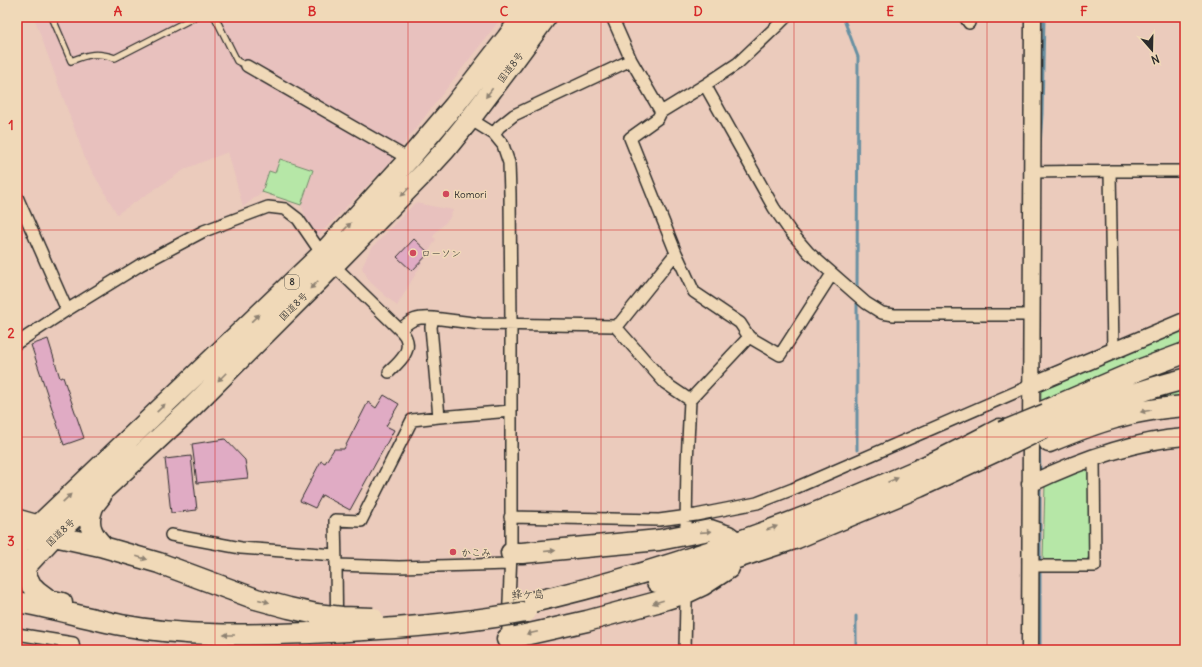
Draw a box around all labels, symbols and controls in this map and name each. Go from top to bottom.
text: A [114,3,123,20]
text: B [308,3,317,20]
text: C [500,3,509,20]
text: D [693,3,703,20]
text: E [886,3,894,20]
text: F [1080,3,1088,20]
north arrow [1132,30,1172,70]
street label: 国道8号 [494,49,526,85]
text: N [1149,52,1161,67]
one-way arrow [485,88,493,99]
text: 1 [8,117,14,134]
one-way arrow [400,187,410,197]
place label: Komori [454,188,486,201]
marker: Komori [441,189,451,199]
one-way arrow [343,222,352,232]
place label: ローソン [421,247,461,260]
marker: ローソン [408,248,418,258]
road number: 8 [285,275,299,289]
one-way arrow [309,280,319,290]
street label: 国道8号 [276,289,311,324]
one-way arrow [250,313,260,323]
text: 2 [7,325,15,342]
one-way arrow [217,372,227,382]
one-way arrow [156,403,166,413]
one-way arrow [1140,408,1152,414]
one-way arrow [888,477,900,483]
one-way arrow [62,493,72,502]
street label: 国道8号 [43,515,78,549]
one-way arrow [767,525,779,531]
one-way arrow [700,529,713,535]
text: 3 [7,533,15,550]
place label: かこみ [461,546,491,559]
marker: かこみ [448,547,458,557]
one-way arrow [544,547,556,554]
one-way arrow [136,555,148,561]
district label: 蜂ケ島 [512,587,545,601]
one-way arrow [259,598,271,604]
one-way arrow [652,599,664,605]
one-way arrow [526,630,538,636]
one-way arrow [222,632,235,638]

